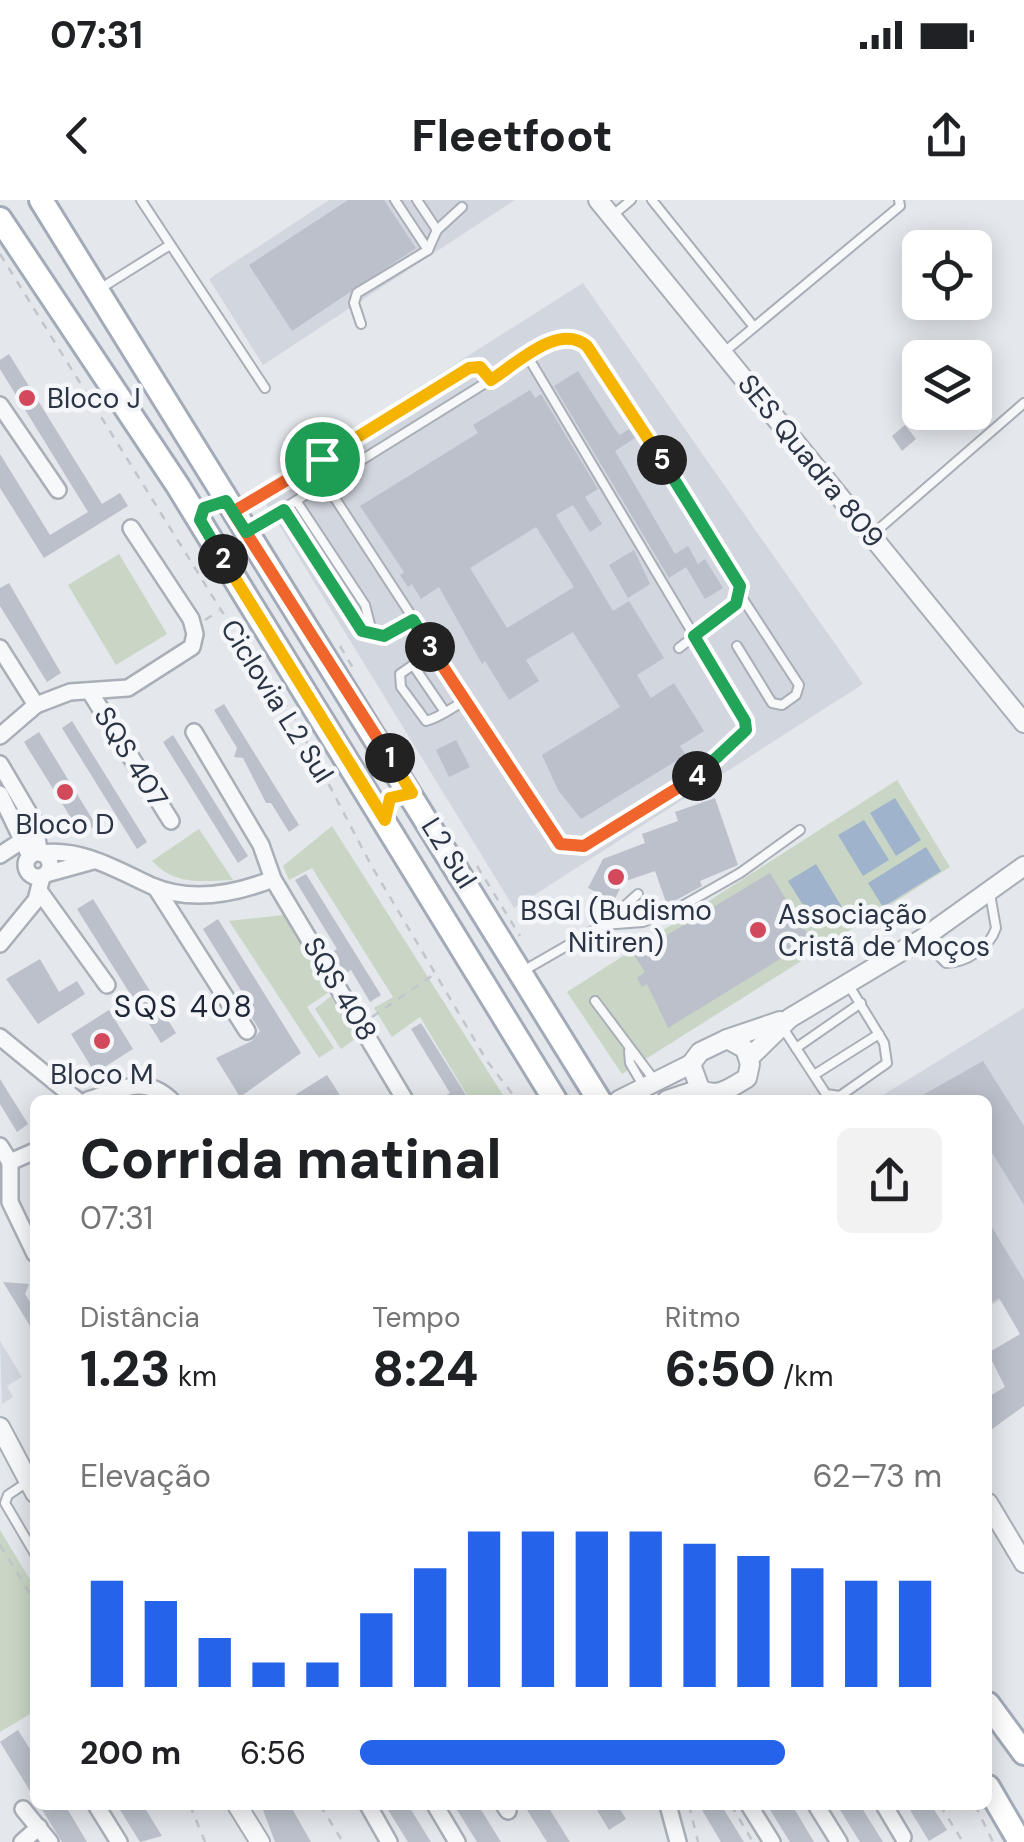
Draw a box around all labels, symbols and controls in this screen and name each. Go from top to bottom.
text: 07:31 [50,10,143,60]
text: Fleetfoot [412,106,612,165]
icon: back [50,108,105,163]
icon: share [919,108,974,163]
map controls [902,230,992,430]
button: locate [902,230,992,320]
button: layers [902,340,992,430]
street label: SES Quadra 809 [730,367,892,555]
place label: Bloco J [47,380,141,417]
marker: Bloco J [16,387,38,409]
pin [280,417,365,502]
icon: arrive [295,432,350,487]
pin: 5 [637,435,687,485]
text: 5 [653,441,671,478]
pin: 2 [198,534,248,584]
text: 2 [215,540,231,577]
street label: Ciclovia L2 Sul [212,612,342,790]
pin: 3 [405,622,455,672]
text: 3 [422,628,438,665]
street label: SQS 407 [86,700,176,814]
pin: 1 [365,733,415,783]
text: 1 [385,739,395,776]
pin: 4 [672,751,722,801]
text: 4 [688,757,706,794]
marker: Bloco D [54,781,76,803]
place label: Bloco D [15,806,115,843]
street label: L2 Sul [413,811,485,895]
marker: BSGI (Budismo Nitiren) [605,866,627,888]
place label: BSGI (Budismo Nitiren) [520,892,712,961]
place label: Associação Cristã de Moços [778,896,990,965]
marker: Associação Cristã de Moços [747,919,769,941]
street label: SQS 408 [295,930,385,1048]
district label: SQS 408 [114,987,254,1026]
marker: Bloco M [91,1030,113,1052]
place label: Bloco M [50,1056,154,1093]
text: Corrida matinal [80,1123,501,1195]
button: share [837,1128,942,1233]
text: 07:31 [80,1197,153,1239]
text: Distância [80,1299,200,1336]
text: Tempo [372,1299,461,1336]
text: Ritmo [665,1299,741,1336]
text: 1.23 [80,1336,170,1402]
text: 8:24 [372,1336,478,1402]
text: 6:50 [665,1336,776,1402]
text: km [170,1358,217,1395]
text: /km [776,1358,833,1395]
text: Elevação [80,1455,211,1497]
text: 62–73 m [813,1455,942,1497]
text: 200 m [80,1732,181,1774]
text: 6:56 [240,1732,306,1774]

